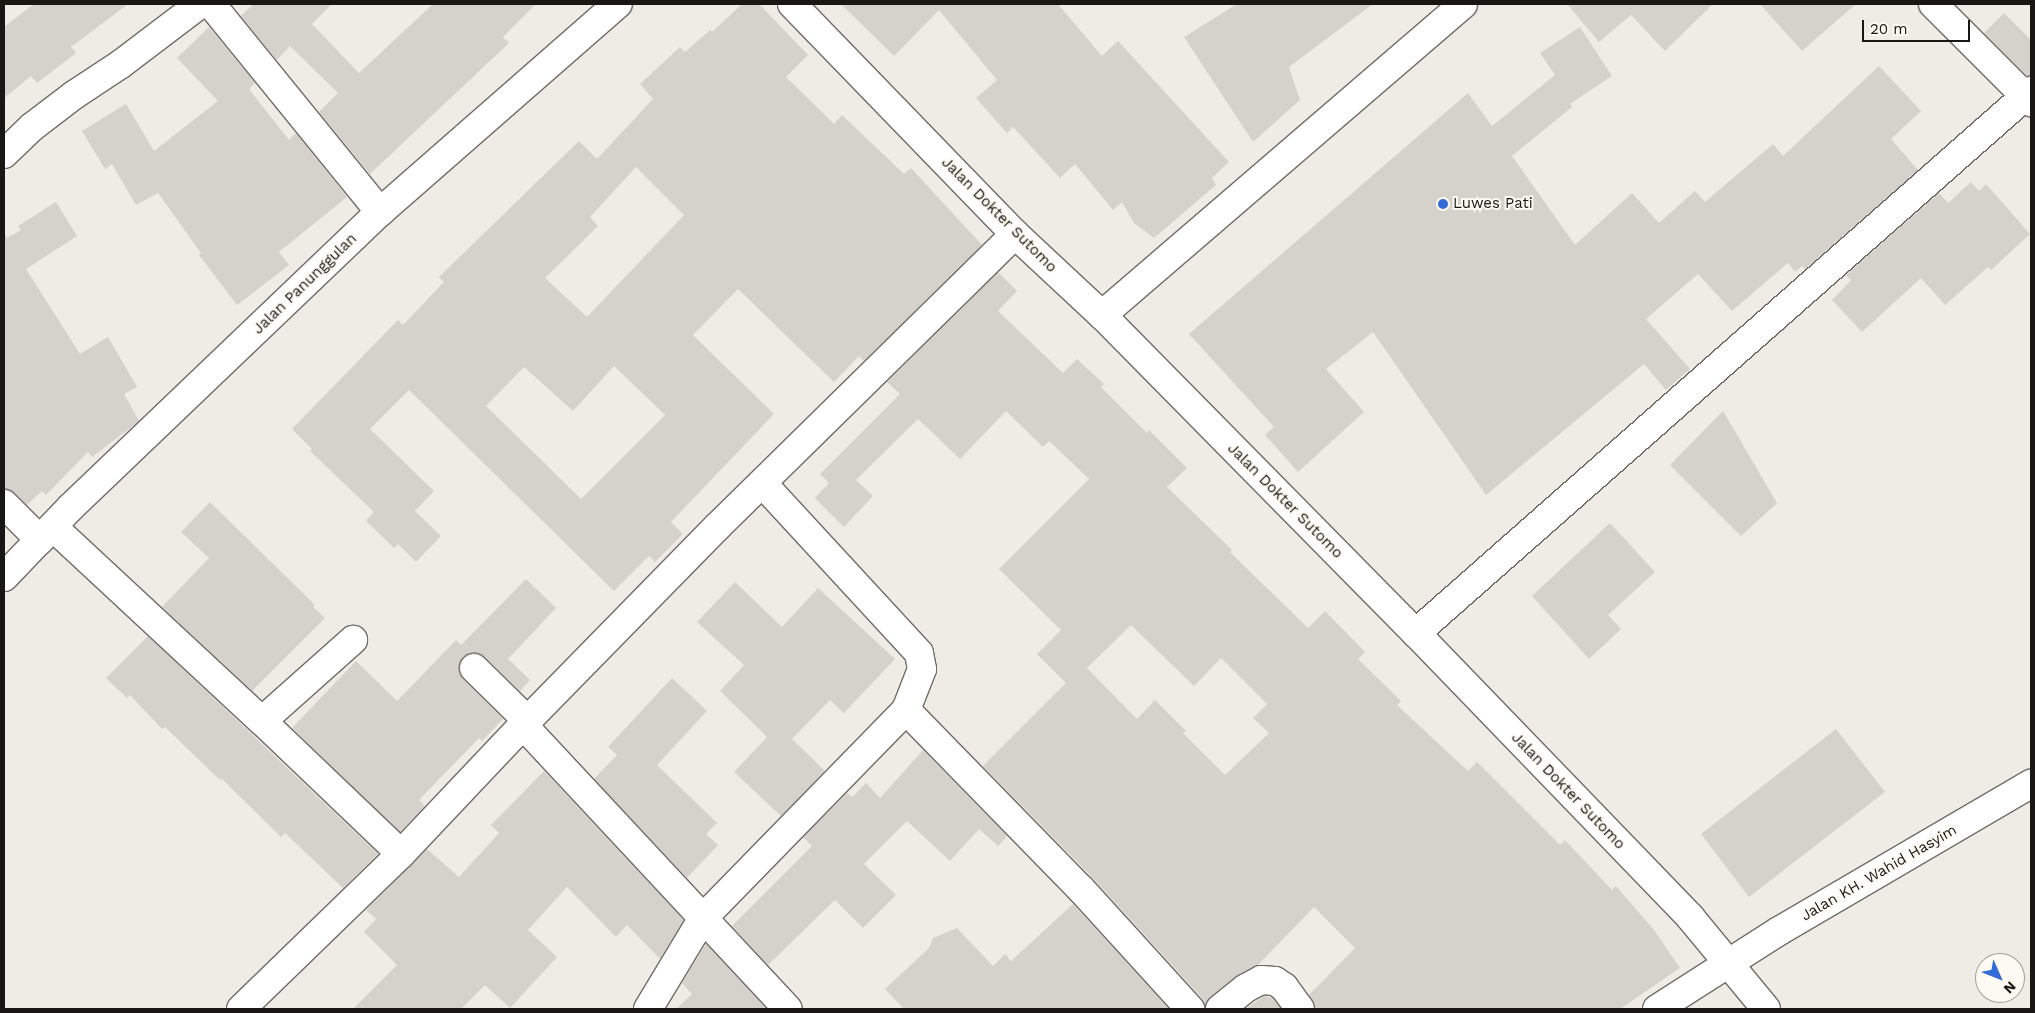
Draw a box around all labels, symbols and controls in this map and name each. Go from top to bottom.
scale bar [1865,10,1972,42]
text: 20 m [1870,20,1908,38]
street label: Jalan Dokter Sutomo [937,153,1061,277]
place label: Luwes Pati [1453,195,1533,213]
marker: Luwes Pati [1437,198,1449,210]
street label: Jalan Panunggulan [249,230,361,338]
street label: Jalan Dokter Sutomo [1223,439,1347,563]
street label: Jalan Dokter Sutomo [1507,729,1629,853]
street label: Jalan KH. Wahid Hasyim [1798,821,1960,925]
north arrow [1975,953,2025,1003]
text: N [2001,978,2019,997]

